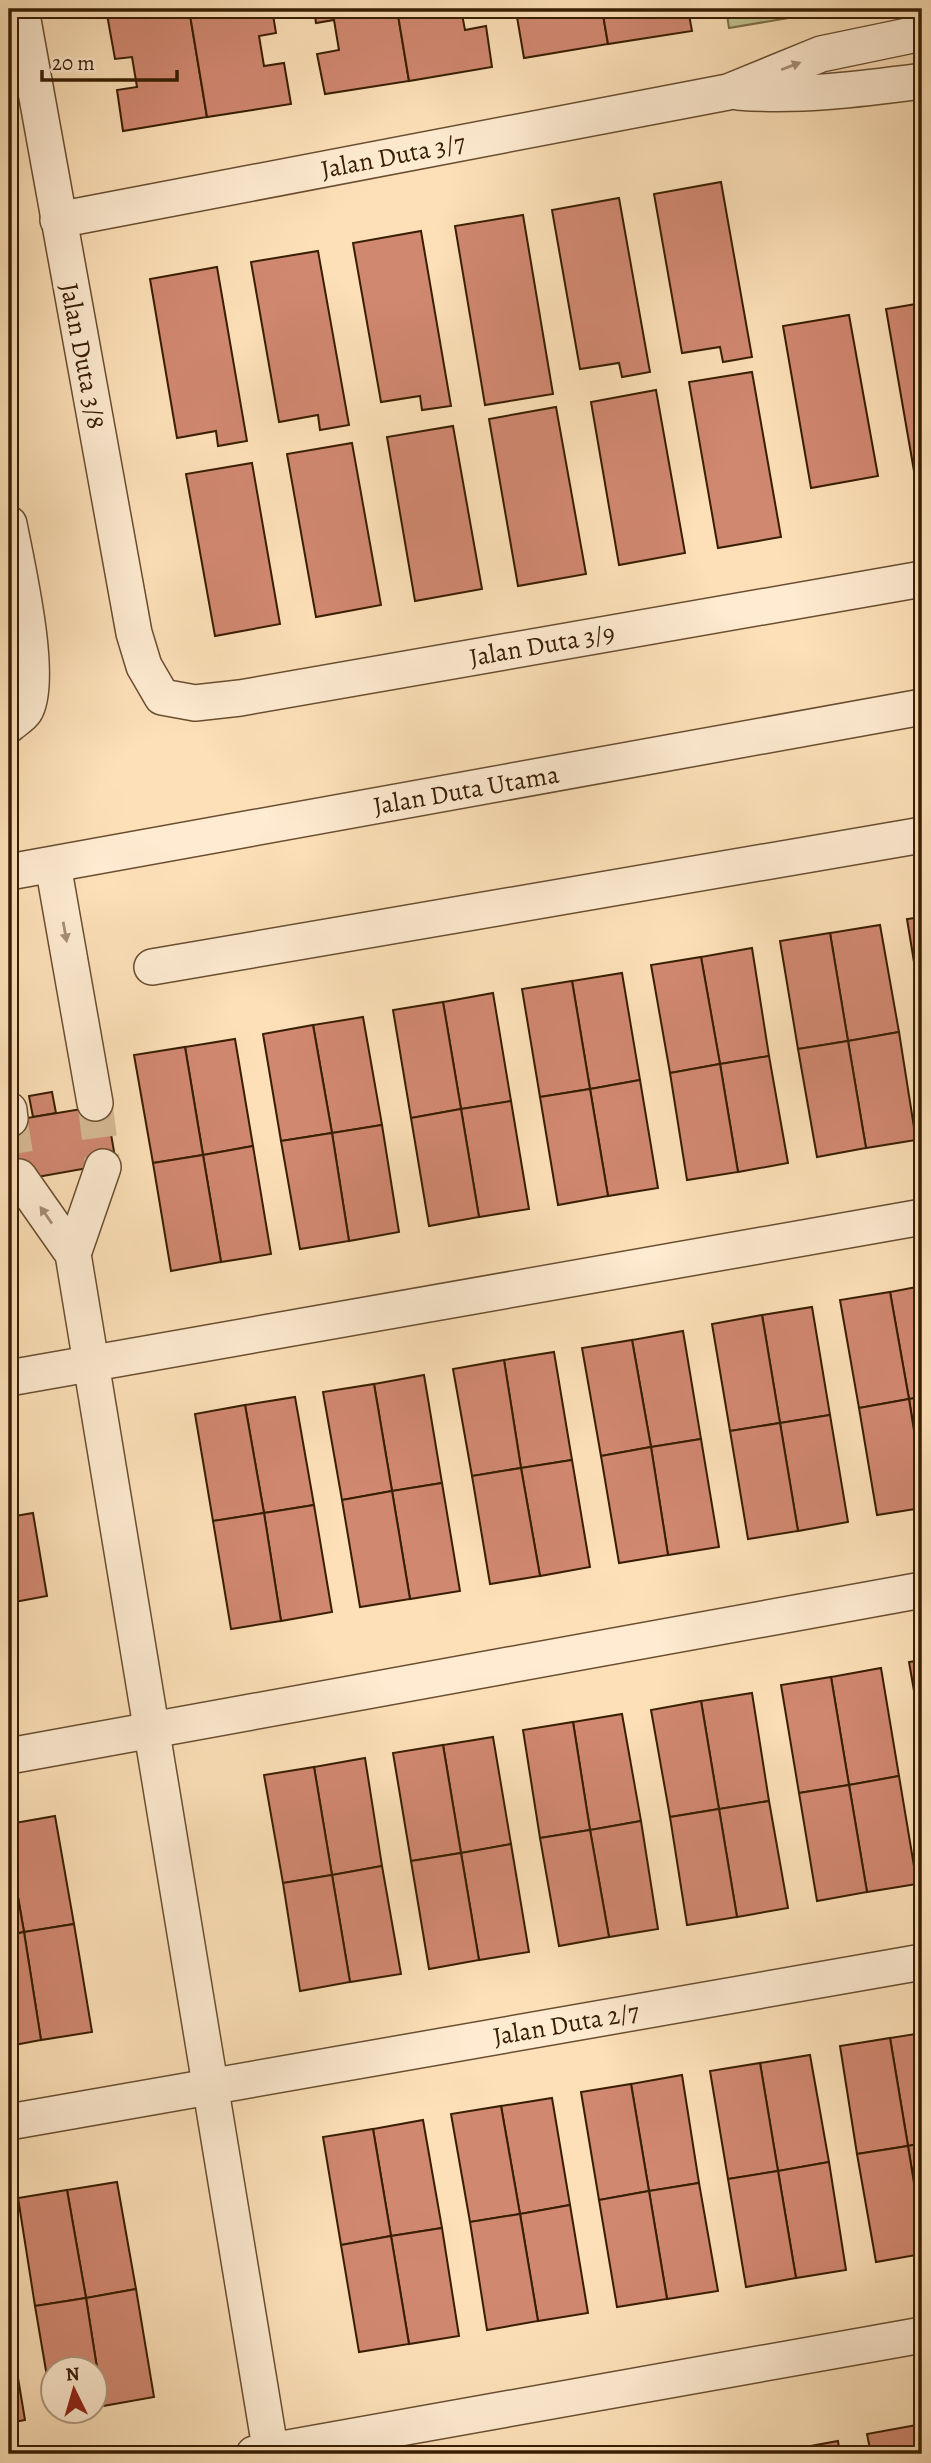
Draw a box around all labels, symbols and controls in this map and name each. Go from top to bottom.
scale bar [42,38,177,82]
text: 20 m [52,49,95,77]
one-way arrow [780,60,801,71]
street label: Jalan Duta 3/7 [318,125,468,187]
street label: Jalan Duta 3/8 [52,280,114,432]
street label: Jalan Duta 3/9 [467,615,617,675]
street label: Jalan Duta Utama [370,756,562,824]
one-way arrow [60,921,71,943]
one-way arrow [39,1206,53,1224]
street label: Jalan Duta 2/7 [490,1994,642,2054]
north arrow [38,2354,108,2424]
text: N [65,2360,81,2388]

